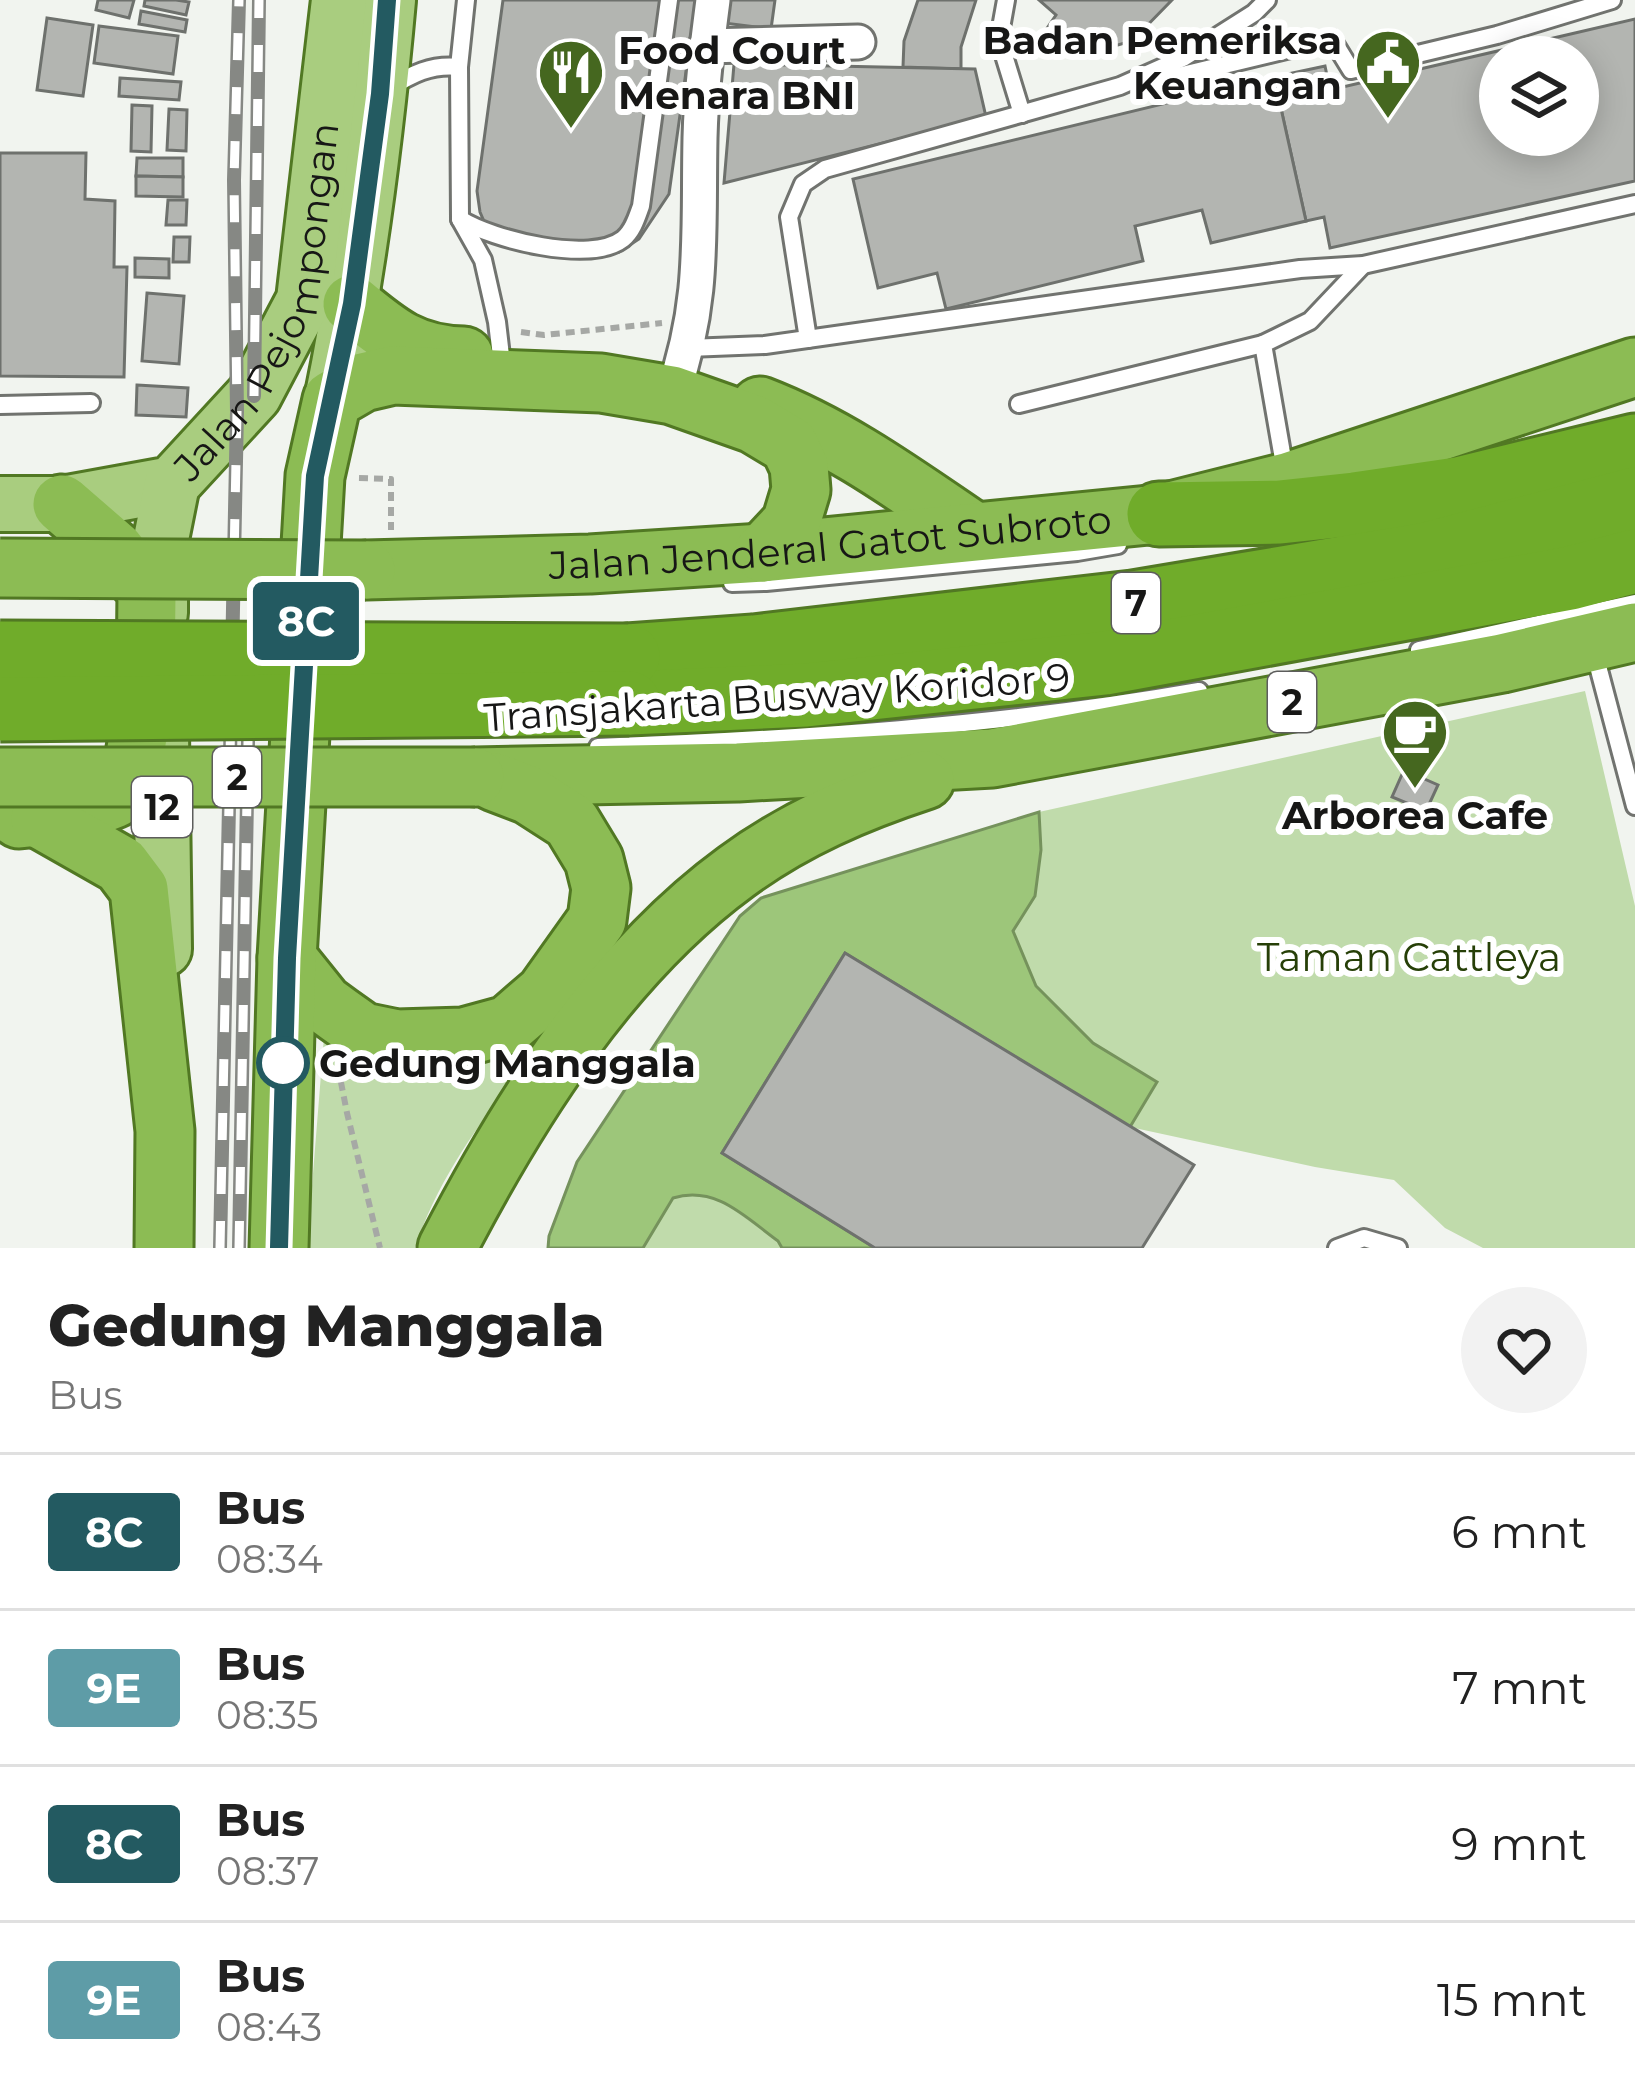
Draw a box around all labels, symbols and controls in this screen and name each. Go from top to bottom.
place label: Badan Pemeriksa Keuangan [983,16,1342,109]
place label: Food Court Menara BNI [618,26,855,119]
public building icon: Badan Pemeriksa Keuangan [1353,27,1423,121]
map controls [1479,36,1599,156]
button: layers [1479,36,1599,156]
restaurant icon: Food Court Menara BNI [536,37,606,131]
street label: Jalan Pejompongan [163,120,349,491]
street label: Jalan Jenderal Gatot Subroto [547,495,1114,589]
road number: 7 [1112,573,1160,633]
line badge: 8C [252,582,360,660]
text: 8C [277,595,335,647]
street label: Transjakarta Busway Koridor 9 [482,653,1072,741]
road number: 2 [1268,672,1316,732]
cafe icon: Arborea Cafe [1380,697,1450,791]
road number: 2 [213,747,261,807]
road number: 12 [132,777,192,837]
place label: Arborea Cafe [1281,791,1548,839]
park label: Taman Cattleya [1257,933,1561,981]
marker: Gedung Manggala [258,1038,308,1088]
place label: Gedung Manggala [319,1039,696,1087]
button: heart [1461,1287,1587,1413]
text: Gedung Manggala [48,1291,605,1360]
text: Bus [48,1371,123,1419]
text: Bus [216,1480,305,1535]
text: 6 mnt [1451,1504,1587,1559]
text: 8C [85,1506,143,1558]
text: 08:34 [216,1535,323,1583]
text: Bus [216,1636,305,1691]
text: 7 mnt [1452,1660,1587,1715]
text: 9E [87,1662,141,1714]
text: 08:35 [216,1691,319,1739]
text: Bus [216,1792,305,1847]
text: 9 mnt [1451,1816,1587,1871]
text: 8C [85,1818,143,1870]
text: 08:37 [216,1847,319,1895]
text: Bus [216,1948,305,2003]
text: 15 mnt [1437,1972,1587,2027]
text: 9E [87,1974,141,2026]
text: 08:43 [216,2003,322,2051]

